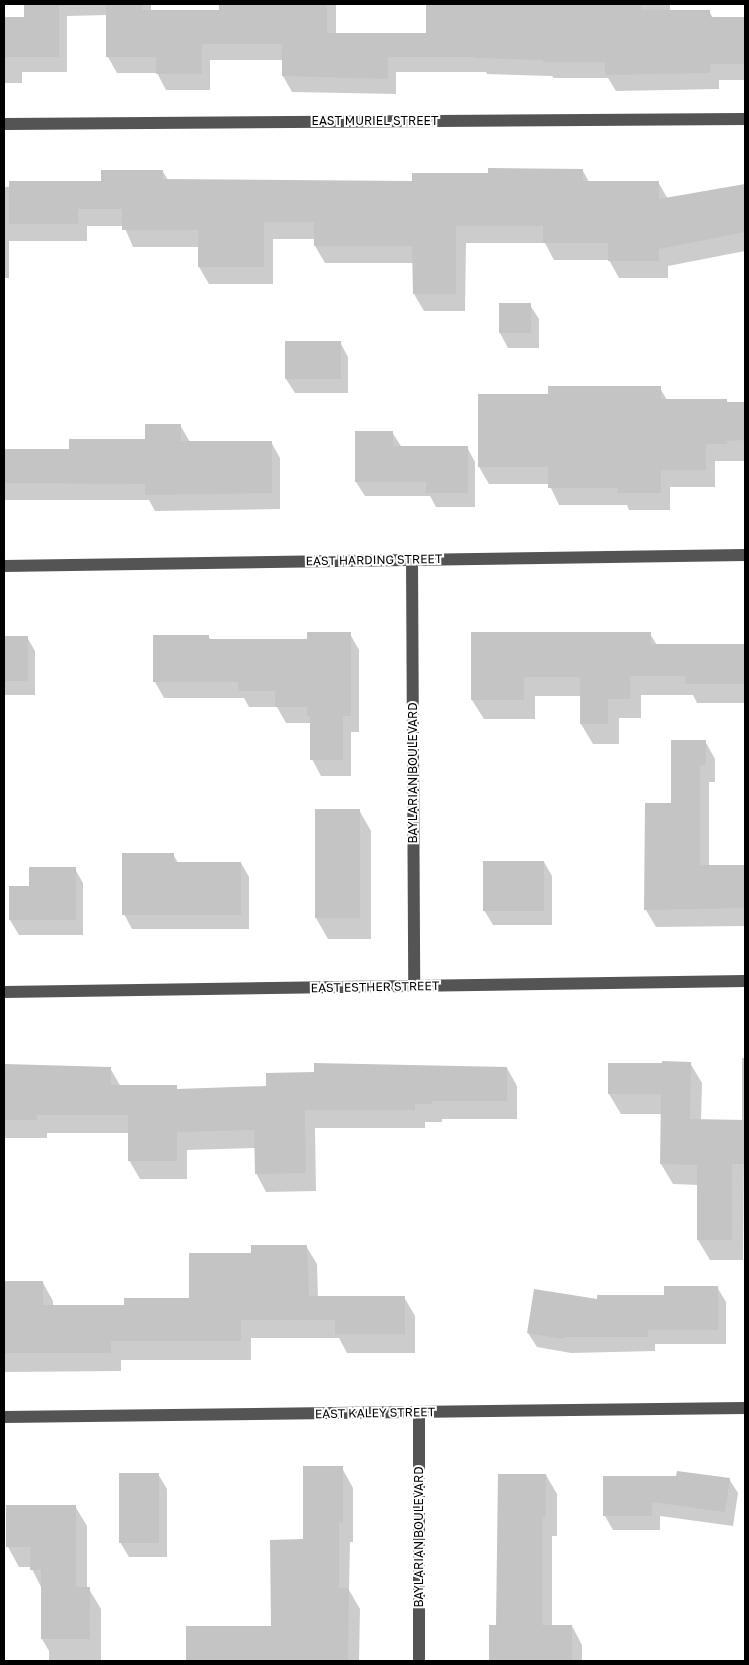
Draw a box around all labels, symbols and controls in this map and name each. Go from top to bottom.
street label: EAST MURIEL STREET [312,114,438,128]
street label: EAST HARDING STREET [306,552,442,568]
street label: BAYLARIAN BOULEVARD [406,702,420,844]
street label: EAST ESTHER STREET [311,979,439,995]
street label: EAST KALEY STREET [315,1405,435,1421]
street label: BAYLARIAN BOULEVARD [412,1466,426,1608]

